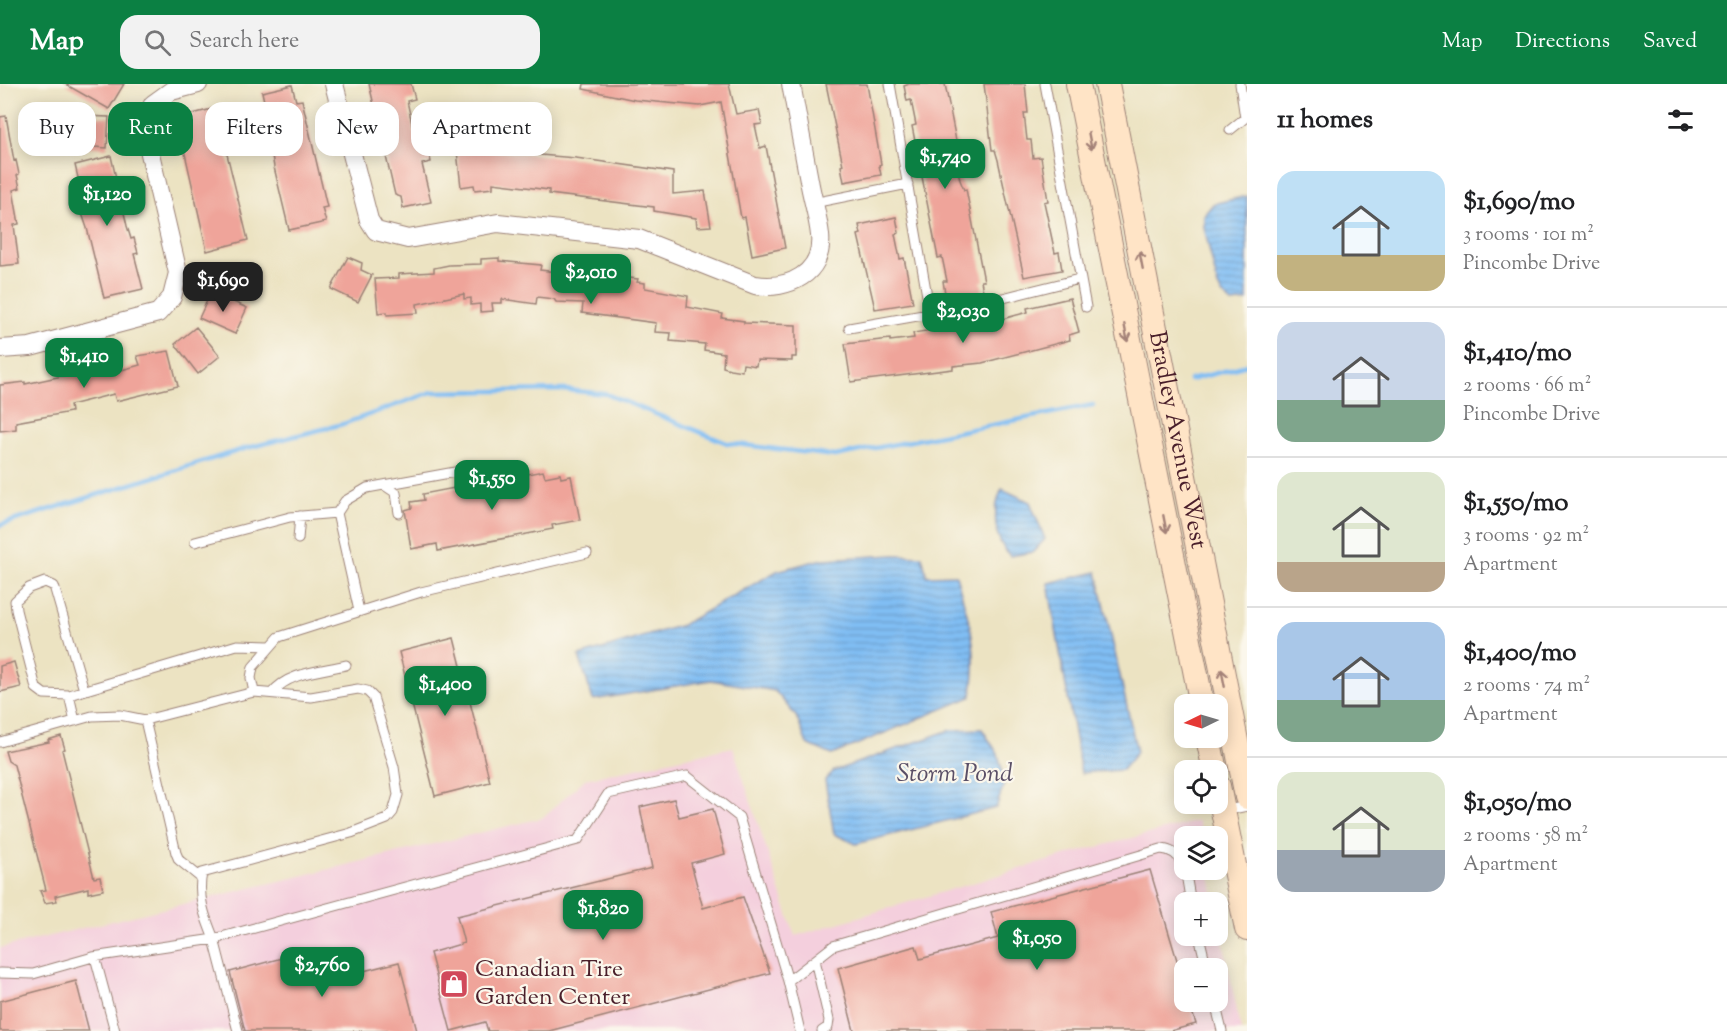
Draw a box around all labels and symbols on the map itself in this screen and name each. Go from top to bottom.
one-way arrow [1085,131,1096,151]
pin: $1,740 [896,139,994,190]
pin: $1,120 [58,176,156,227]
one-way arrow [1135,251,1146,270]
pin: $2,010 [542,254,640,305]
pin: $1,690 [174,262,272,313]
pin: $2,030 [914,293,1012,344]
one-way arrow [1121,323,1132,342]
street label: Bradley Avenue West [1139,328,1215,552]
pin: $1,410 [35,338,133,389]
pin: $1,550 [443,460,541,511]
one-way arrow [1160,514,1171,533]
pin: $1,400 [396,666,494,717]
one-way arrow [1217,669,1228,688]
north arrow [1174,694,1228,748]
water label: Storm Pond [897,756,1013,793]
pin: $1,820 [554,890,652,941]
pin: $1,050 [988,920,1086,971]
pin: $2,760 [273,947,371,998]
place label: Canadian Tire Garden Center [475,953,630,1015]
shop icon: Canadian Tire Garden Center [438,968,470,1000]

